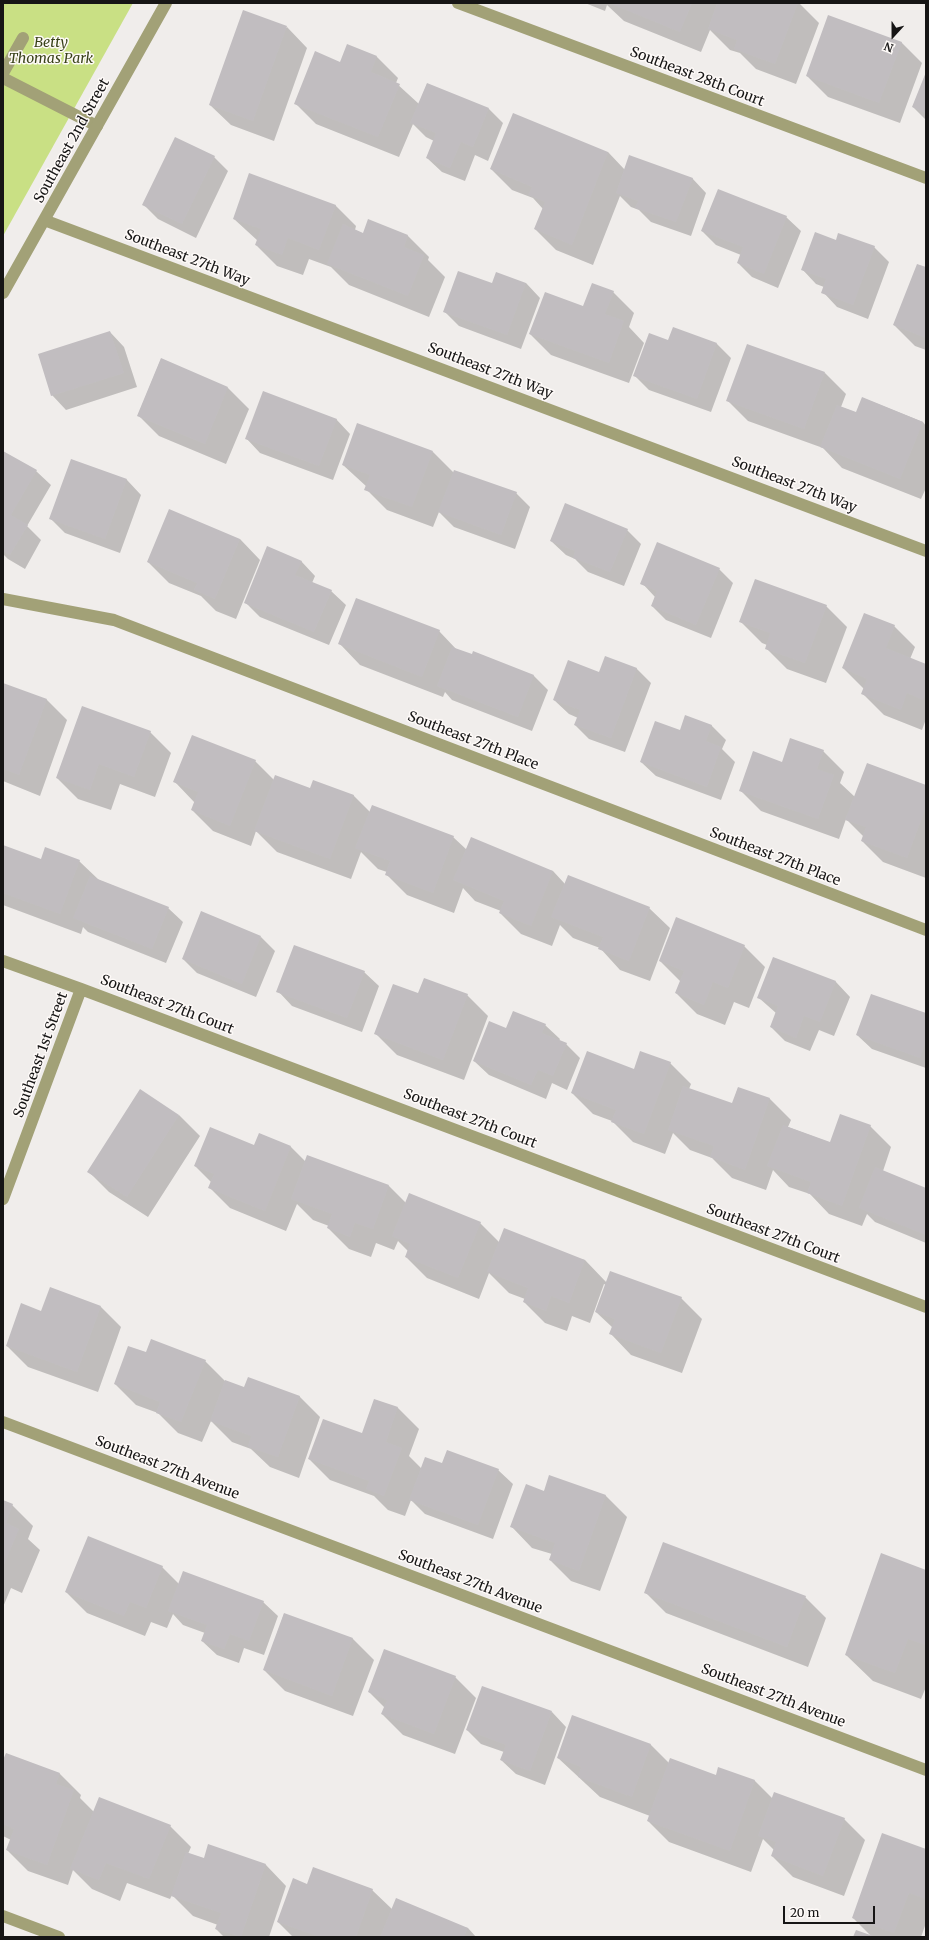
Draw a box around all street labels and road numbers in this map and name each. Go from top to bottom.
street label: Southeast 28th Court [628,44,766,110]
street label: Southeast 2nd Street [31,76,113,206]
street label: Southeast 27th Way [122,226,252,290]
street label: Southeast 27th Way [425,339,555,403]
street label: Southeast 27th Way [729,453,859,517]
street label: Southeast 27th Place [405,708,541,774]
street label: Southeast 27th Place [707,824,843,890]
street label: Southeast 27th Court [98,972,236,1038]
street label: Southeast 1st Street [10,990,72,1120]
street label: Southeast 27th Court [401,1086,539,1152]
street label: Southeast 27th Court [704,1201,842,1267]
street label: Southeast 27th Avenue [93,1433,241,1503]
street label: Southeast 27th Avenue [396,1547,544,1617]
street label: Southeast 27th Avenue [699,1661,847,1731]

